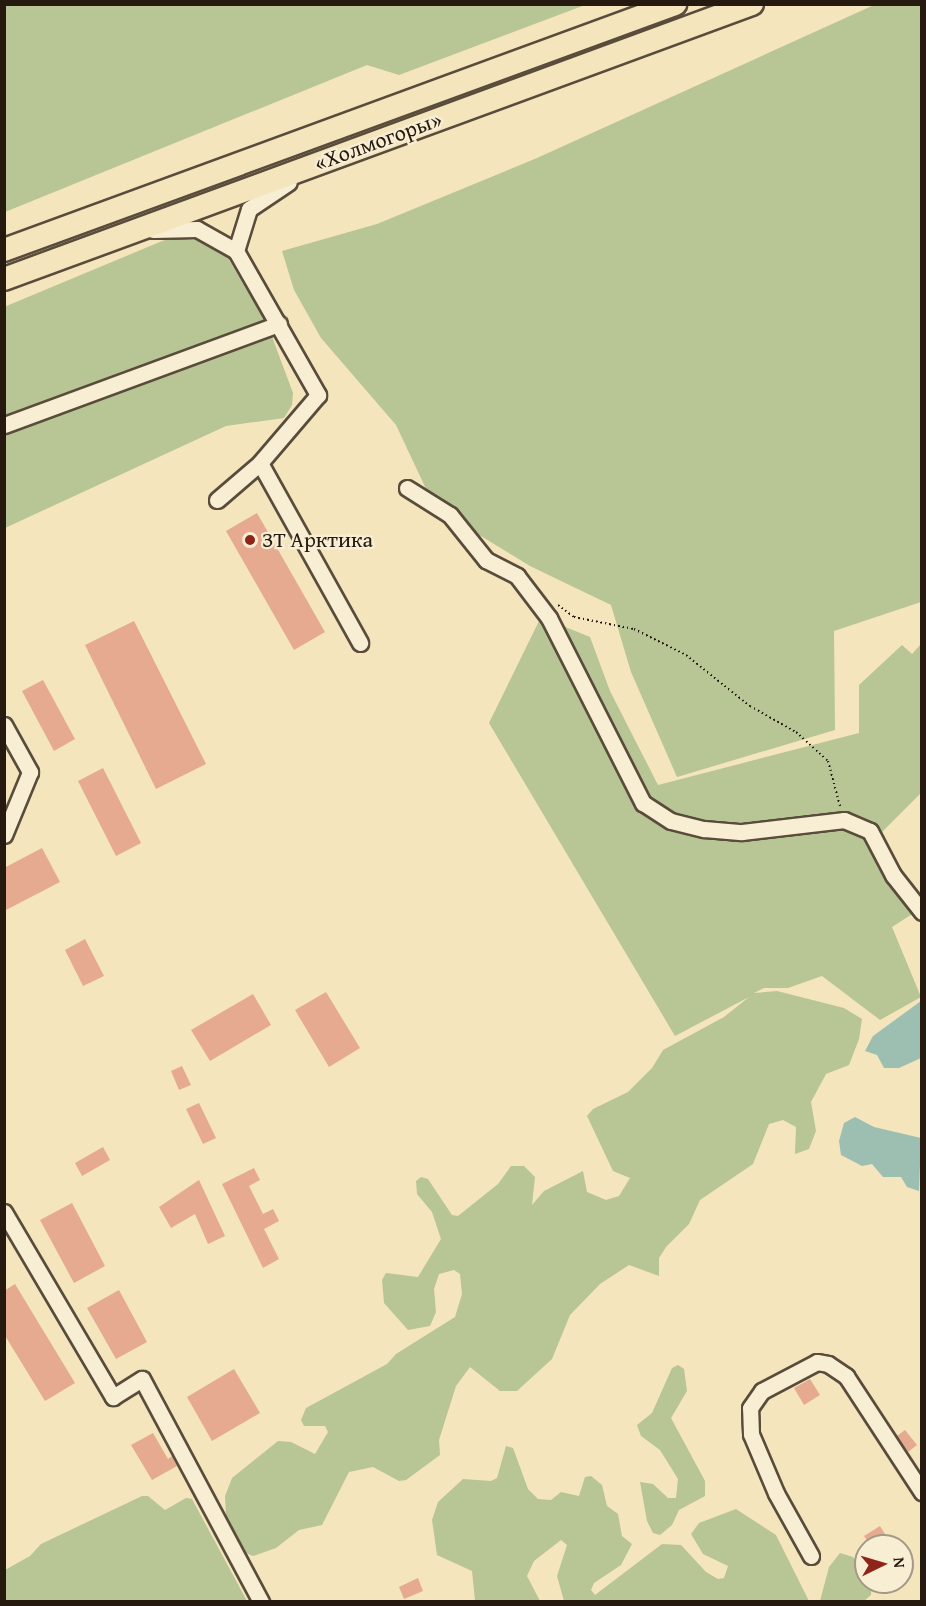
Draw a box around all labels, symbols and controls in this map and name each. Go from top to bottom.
street label: «Холмогоры» [311,106,445,176]
place label: ЗТ Арктика [262,527,373,553]
marker: ЗТ Арктика [243,533,257,547]
north arrow [854,1534,914,1594]
text: N [888,1556,912,1569]

